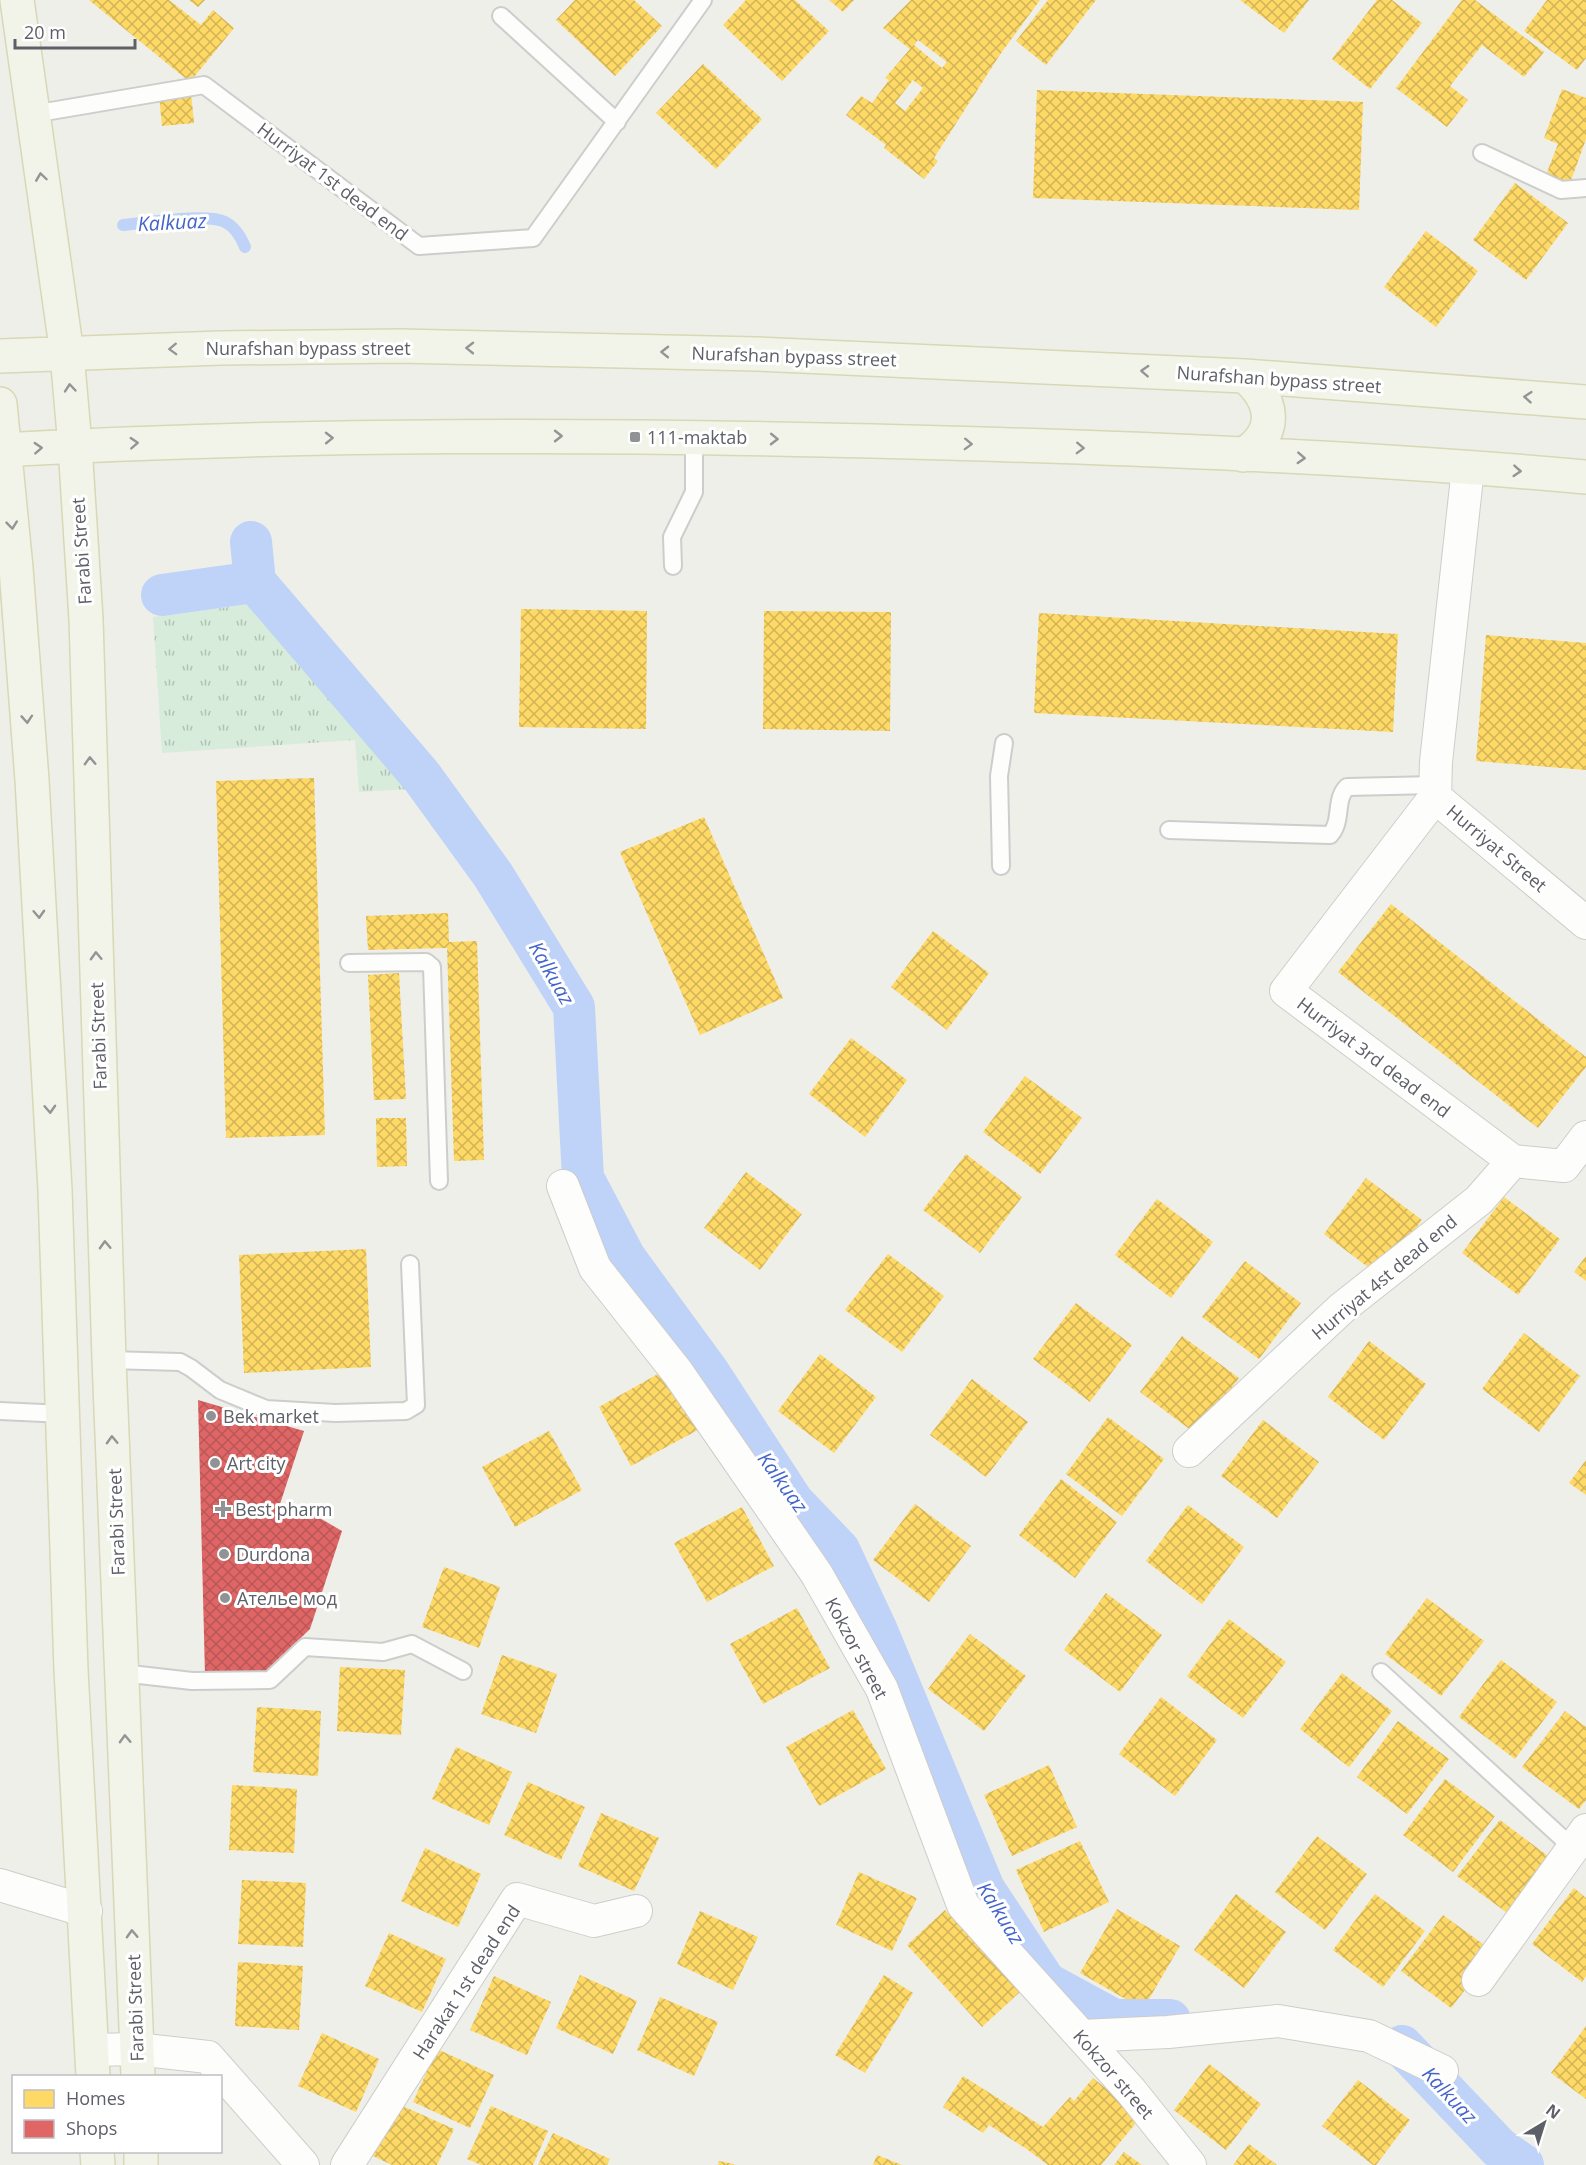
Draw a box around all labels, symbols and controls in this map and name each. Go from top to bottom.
scale bar [15,12,135,50]
text: 20 m [24,20,66,44]
street label: Hurriyat 1st dead end [253,116,413,246]
one-way arrow [36,172,48,181]
water label: Kalkuaz [137,207,207,237]
street label: Nurafshan bypass street [205,336,411,360]
street label: Nurafshan bypass street [691,340,897,372]
one-way arrow [465,342,474,354]
one-way arrow [169,343,178,356]
one-way arrow [660,346,669,358]
street label: Nurafshan bypass street [1176,360,1382,398]
one-way arrow [1140,365,1149,378]
one-way arrow [64,383,77,392]
one-way arrow [1523,391,1532,404]
place label: 111-maktab [647,425,747,449]
one-way arrow [553,430,562,442]
marker: 111-maktab [628,430,642,444]
one-way arrow [324,432,333,444]
one-way arrow [769,433,778,446]
one-way arrow [129,436,138,449]
one-way arrow [964,438,973,450]
one-way arrow [33,441,42,454]
one-way arrow [1076,441,1085,454]
one-way arrow [1297,452,1306,465]
one-way arrow [1512,465,1521,478]
street label: Farabi Street [65,497,97,605]
one-way arrow [5,520,18,529]
one-way arrow [20,715,33,724]
one-way arrow [83,757,96,766]
street label: Hurriyat Street [1442,799,1552,897]
one-way arrow [33,909,46,918]
water label: Kalkuaz [523,936,581,1010]
one-way arrow [90,952,102,961]
street label: Farabi Street [84,982,112,1090]
street label: Hurriyat 3rd dead end [1293,991,1455,1123]
one-way arrow [44,1104,57,1113]
street label: Hurriyat 4st dead end [1306,1209,1462,1345]
one-way arrow [99,1240,111,1249]
place label: Bek market [223,1404,319,1428]
marker: Bek market [204,1409,218,1423]
one-way arrow [106,1435,119,1444]
water label: Kalkuaz [752,1446,814,1518]
place label: Art city [227,1451,286,1475]
marker: Art city [208,1456,222,1470]
street label: Farabi Street [102,1468,130,1576]
place label: Best pharm [235,1497,332,1521]
marker: Best pharm [216,1502,230,1516]
place label: Durdona [236,1542,310,1566]
marker: Durdona [217,1547,231,1561]
place label: Ателье мод [237,1586,337,1610]
marker: Ателье мод [218,1591,232,1605]
street label: Kokzor street [820,1593,894,1703]
one-way arrow [118,1735,131,1744]
water label: Kalkuaz [971,1877,1031,1950]
street label: Harakat 1st dead end [407,1900,525,2064]
one-way arrow [126,1930,139,1939]
street label: Farabi Street [121,1954,149,2062]
street label: Kokzor street [1068,2024,1160,2124]
water label: Kalkuaz [1417,2061,1483,2130]
legend [12,2075,222,2153]
text: Homes [66,2086,125,2110]
north arrow [1514,2093,1574,2153]
text: N [1541,2099,1565,2124]
text: Shops [66,2116,117,2140]

